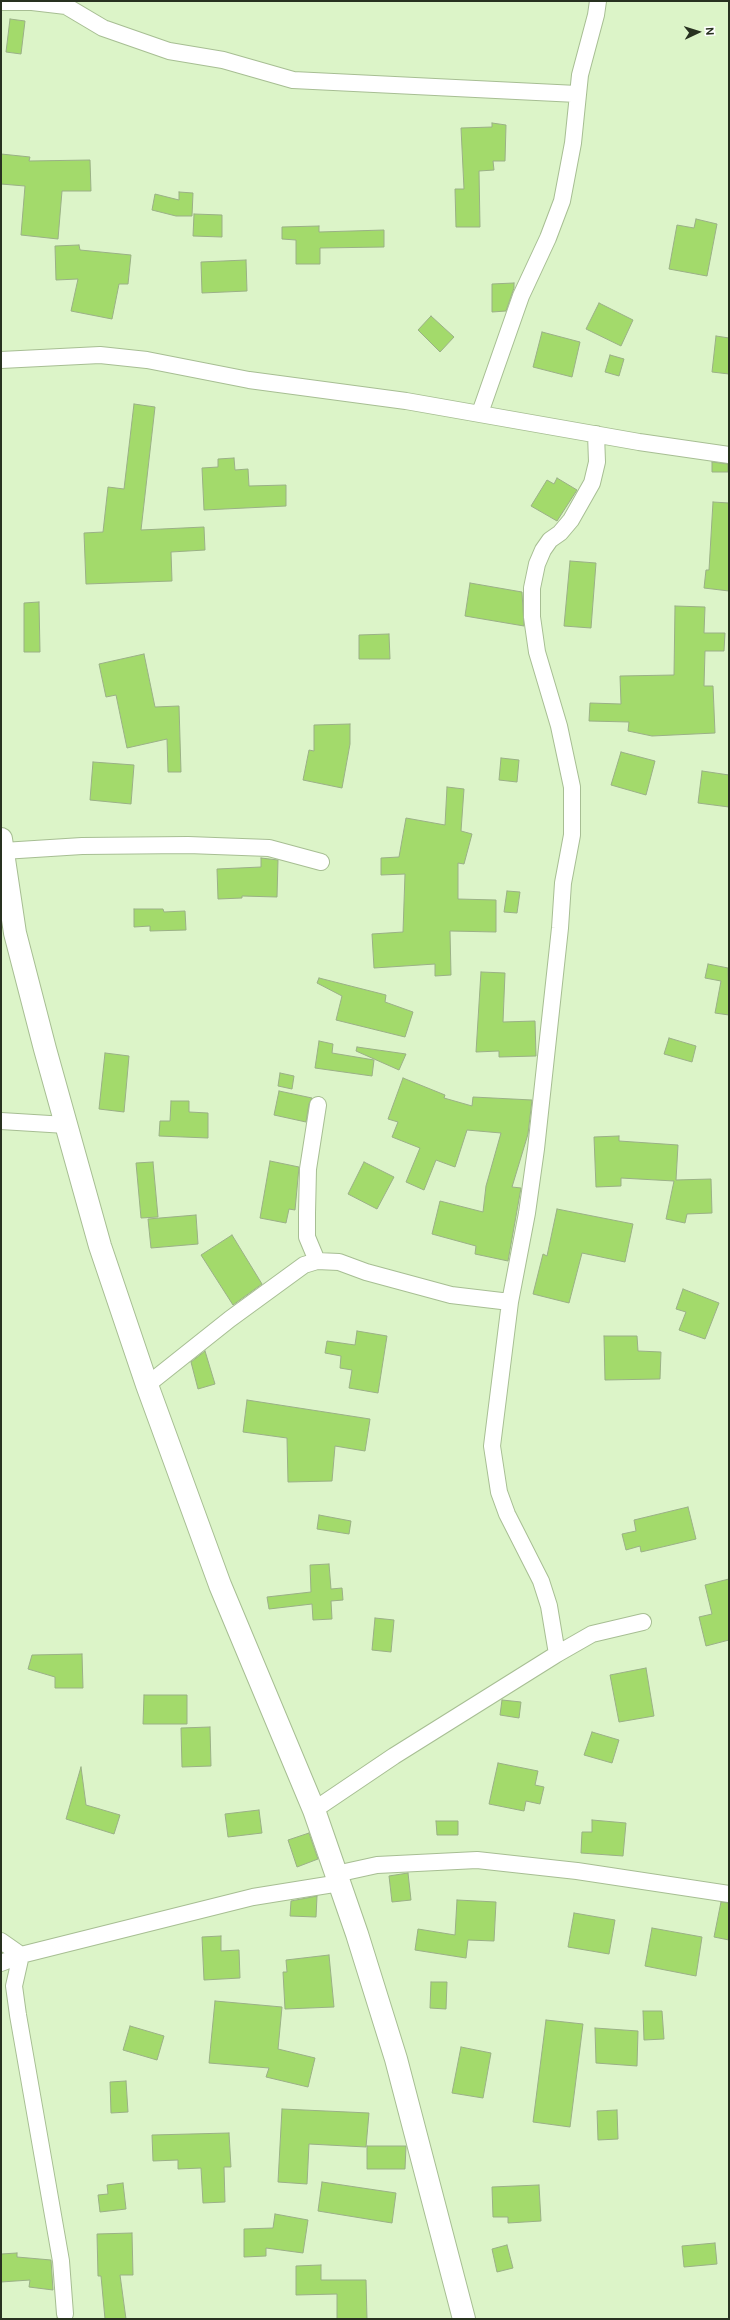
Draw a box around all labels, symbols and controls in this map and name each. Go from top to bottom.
north arrow [678,12,718,52]
text: N [703,27,717,36]

